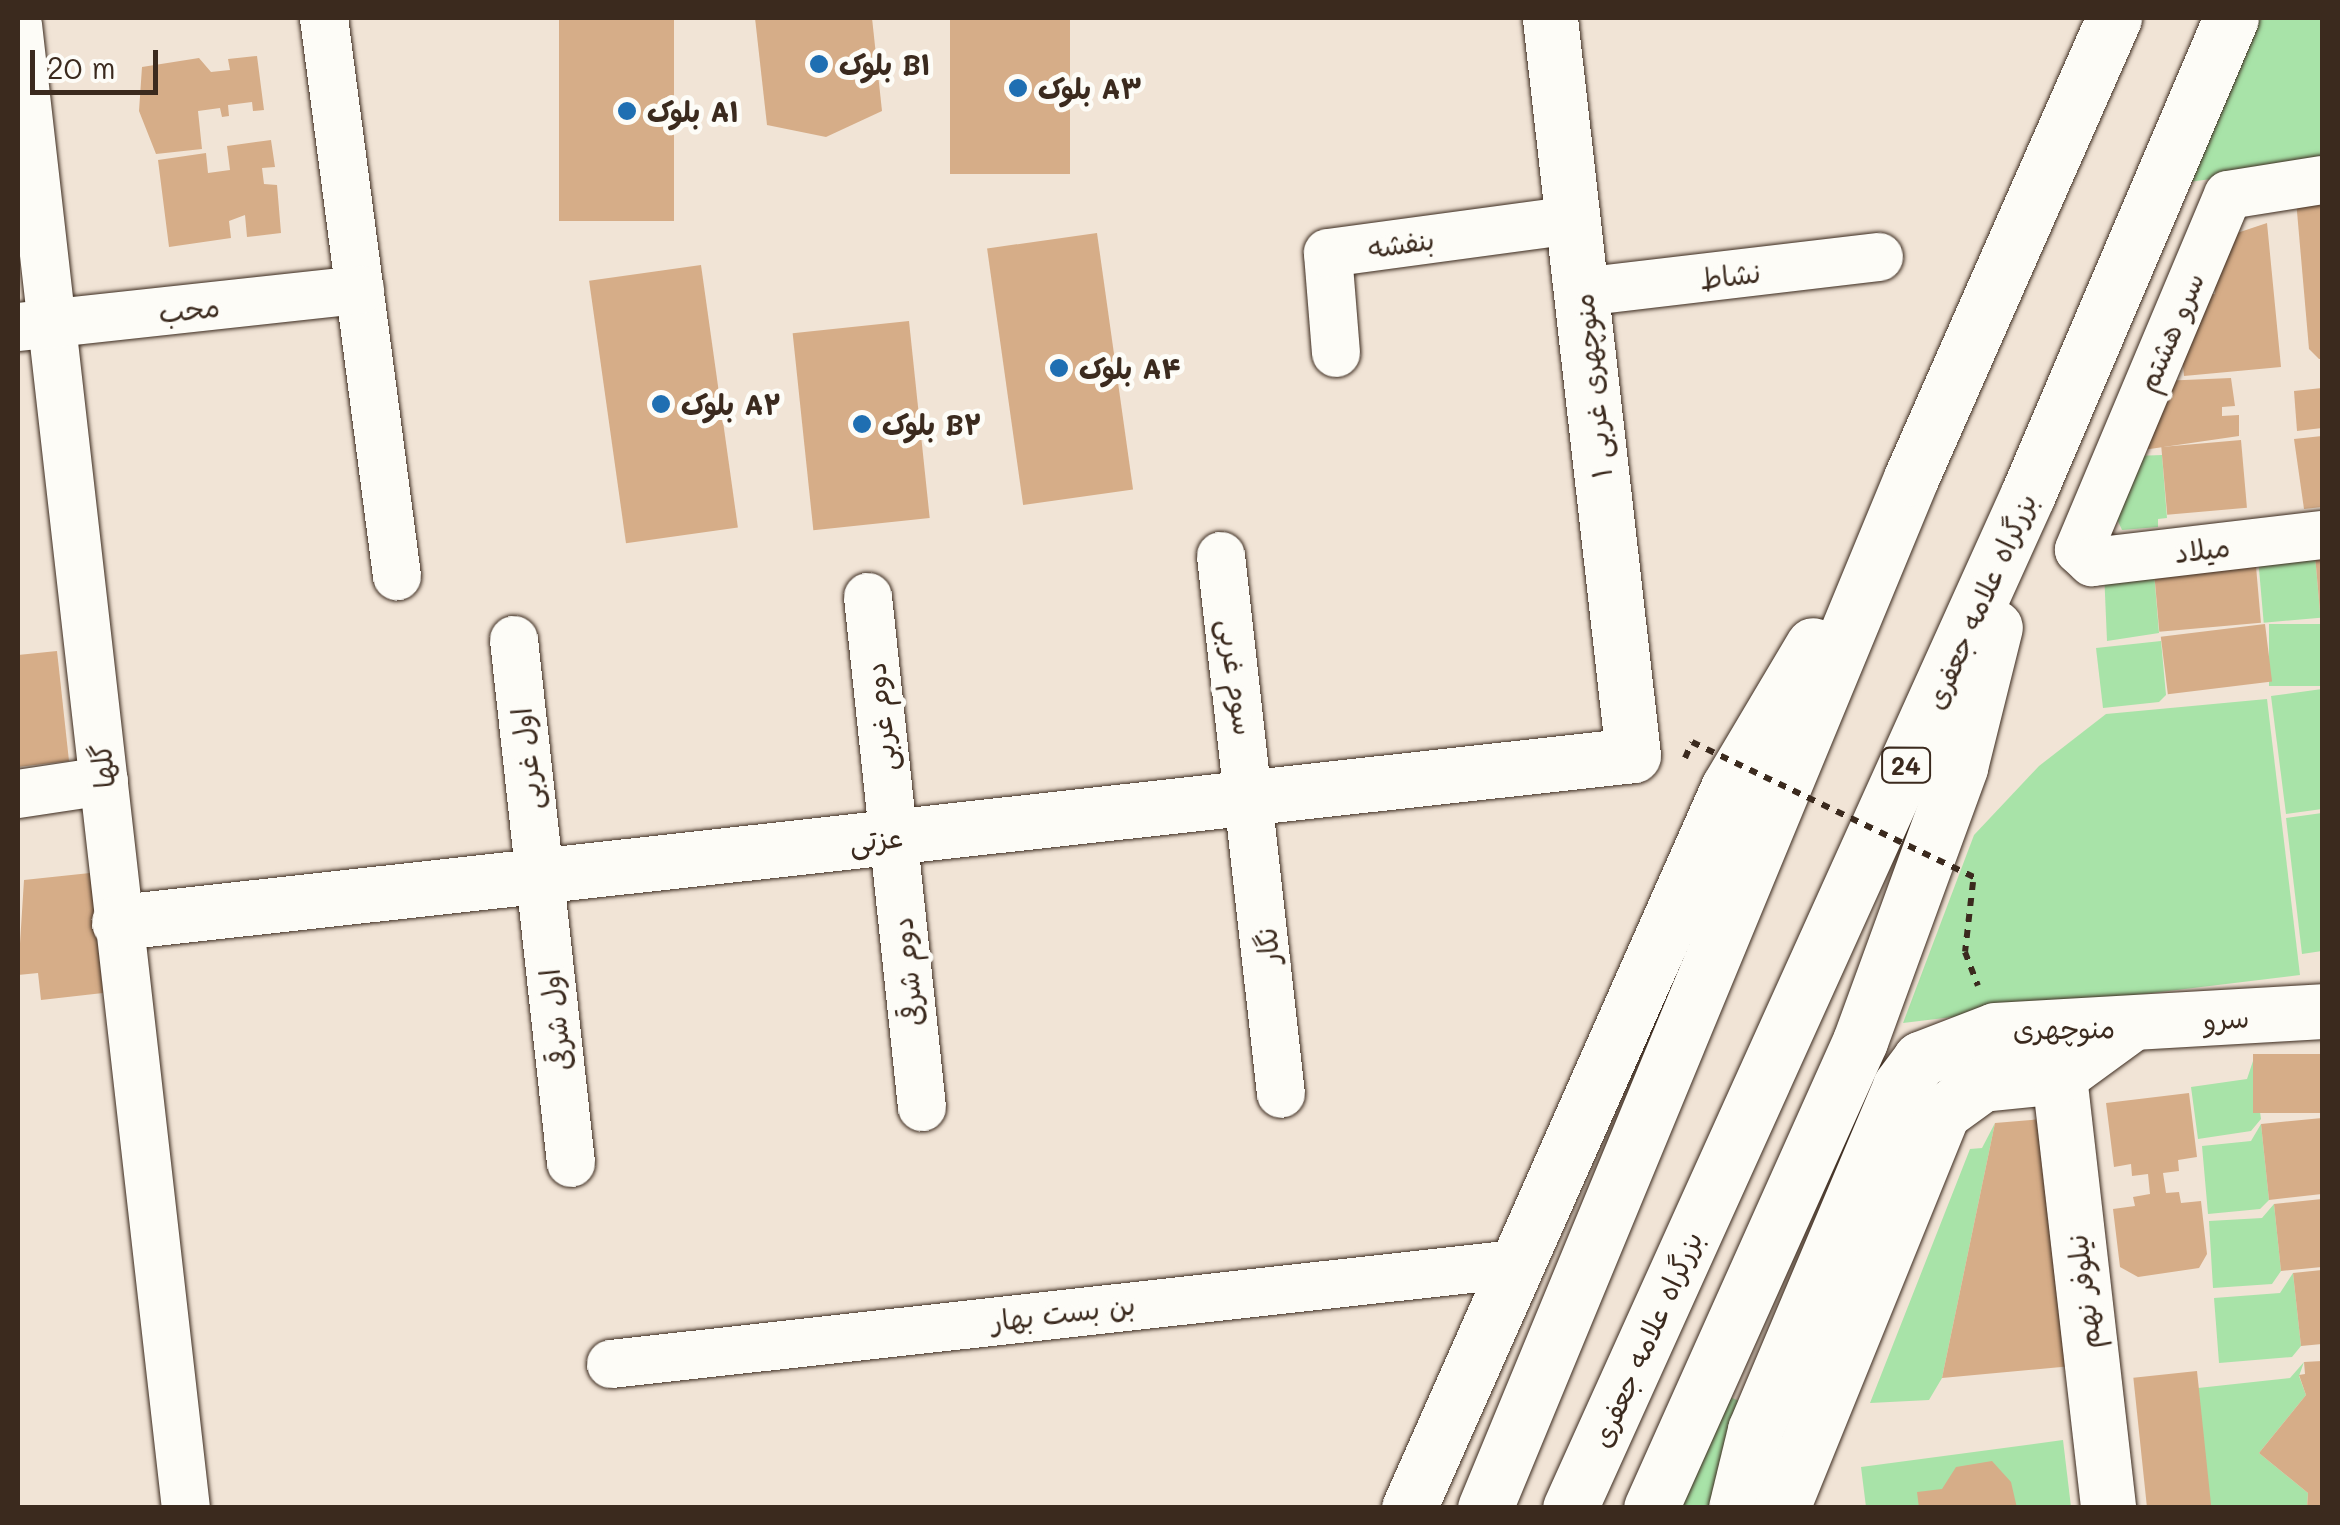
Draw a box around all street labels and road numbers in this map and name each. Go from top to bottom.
street label: بنفشه [1366,222,1436,264]
street label: نشاط [1698,255,1762,295]
street label: سرو هشتم [2130,267,2210,397]
street label: محب [157,289,221,329]
street label: منوچهری غربی ۱ [1566,292,1618,480]
street label: بزرگراه علامه جعفری [1917,488,2043,714]
street label: میلاد [2172,529,2232,569]
street label: سوم غربی [1212,617,1262,737]
street label: دوم غربی [858,661,902,773]
street label: اول غربی [504,706,548,812]
street label: گلها [83,742,121,790]
road number: 24 [1881,745,1931,785]
street label: عزتی [848,819,904,859]
street label: دوم شرقی [885,916,929,1028]
street label: نگار [1249,927,1285,965]
street label: اول شرقی [532,967,578,1073]
street label: سرو [2202,1000,2250,1036]
street label: منوچهری [2013,1010,2115,1046]
street label: بزرگراه علامه جعفری [1583,1226,1709,1452]
street label: نیلوفر نهم [2059,1233,2107,1351]
street label: بن بست بهار [989,1286,1137,1338]

